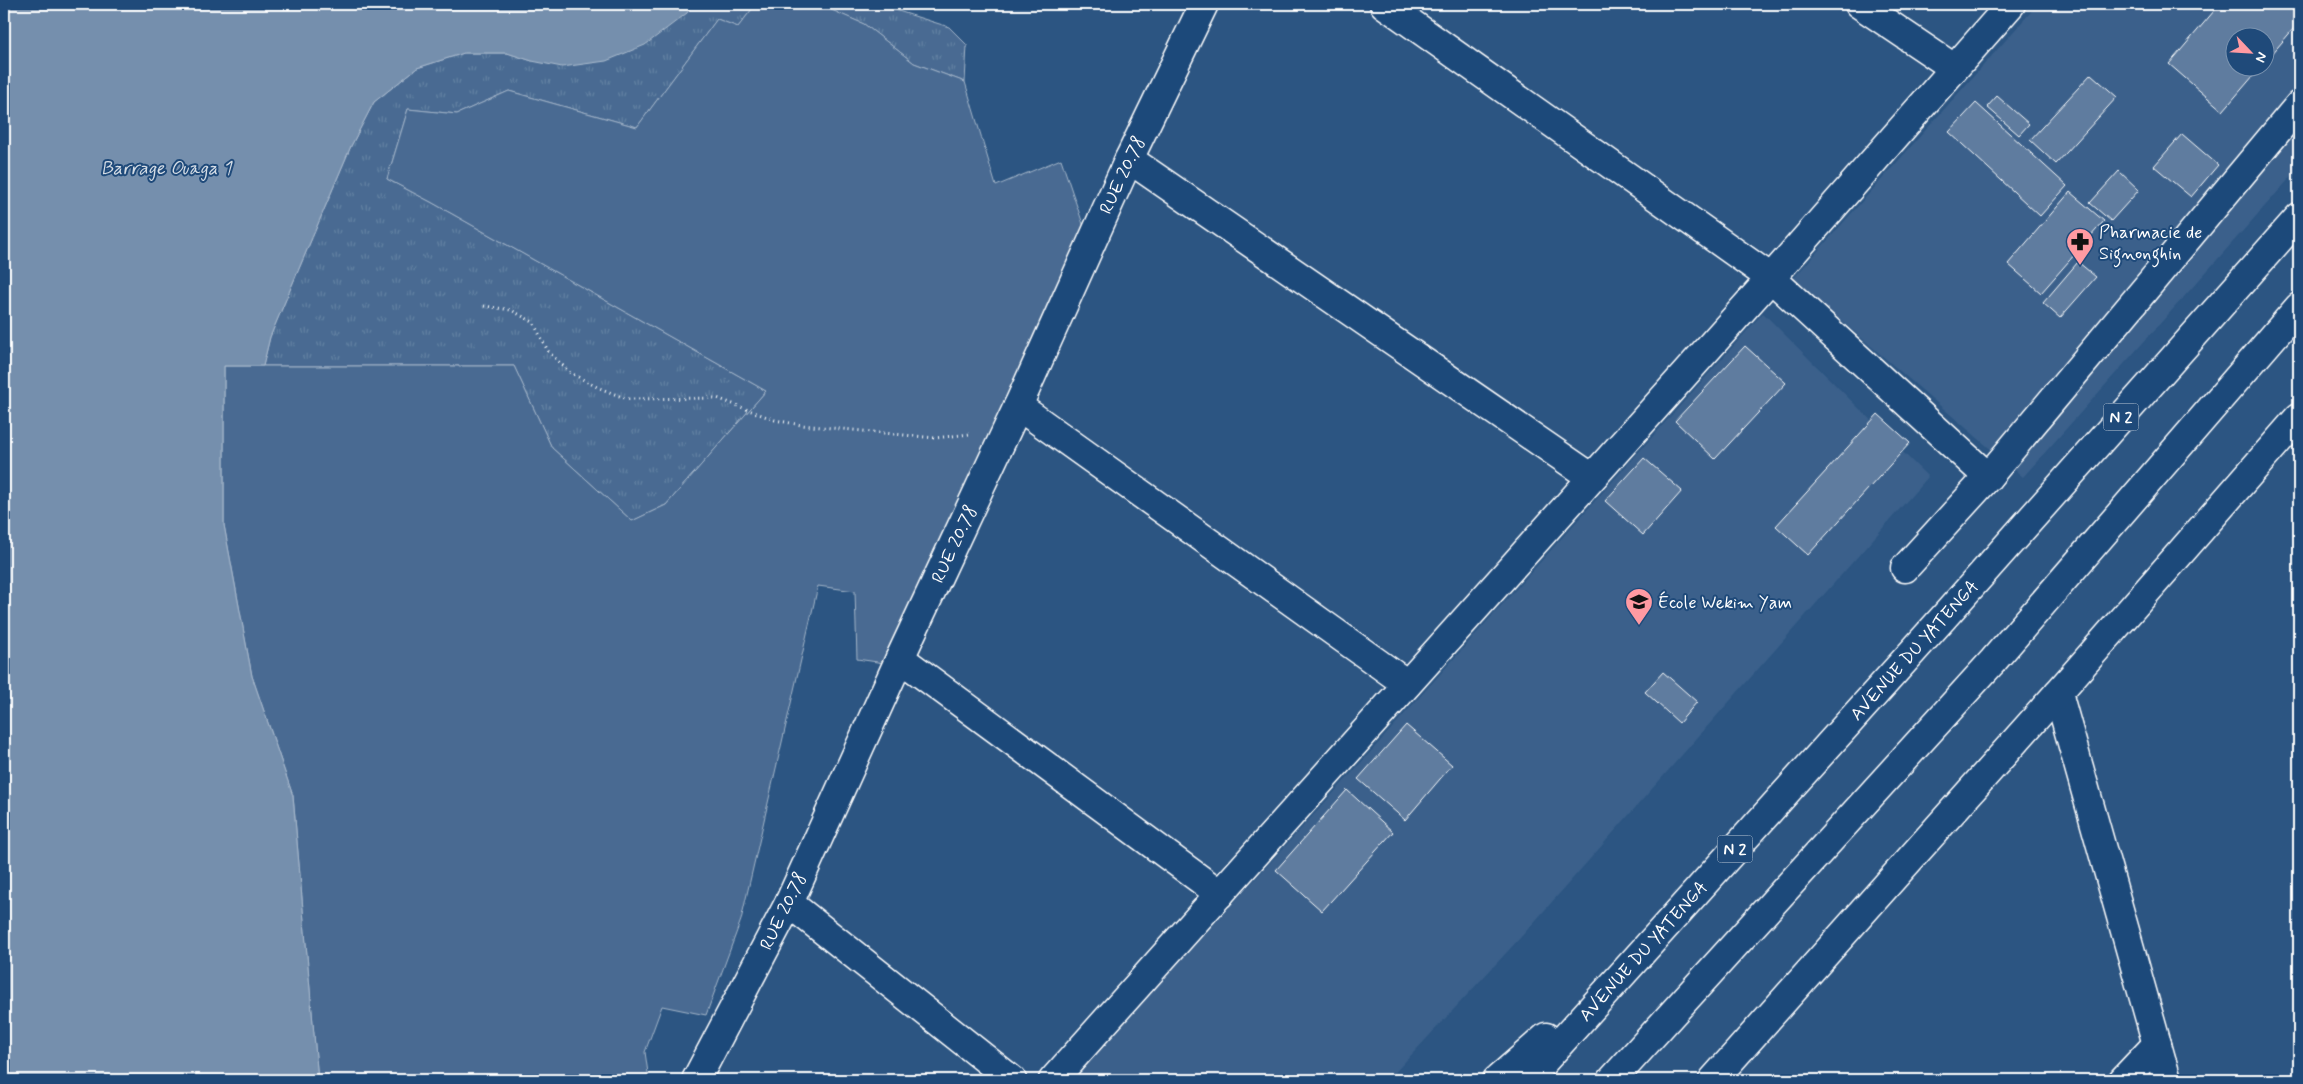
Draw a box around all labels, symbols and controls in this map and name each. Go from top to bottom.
north arrow [2226,28,2276,78]
text: N [2251,49,2271,65]
street label: RUE 20.78 [1094,133,1151,218]
water label: Barrage Ouaga 1 [101,156,233,181]
place label: Pharmacie de Signonghin [2099,221,2202,268]
pharmacy icon: Pharmacie de Signonghin [2065,227,2095,266]
road number: N 2 [2104,404,2138,431]
street label: RUE 20.78 [926,502,983,587]
street label: AVENUE DU YATENGA [1845,575,1984,726]
school or university icon: École Wekim Yam [1624,587,1654,626]
place label: École Wekim Yam [1658,591,1792,615]
road number: N 2 [1718,836,1752,862]
street label: RUE 20.78 [755,869,813,954]
street label: AVENUE DU YATENGA [1574,876,1713,1027]

